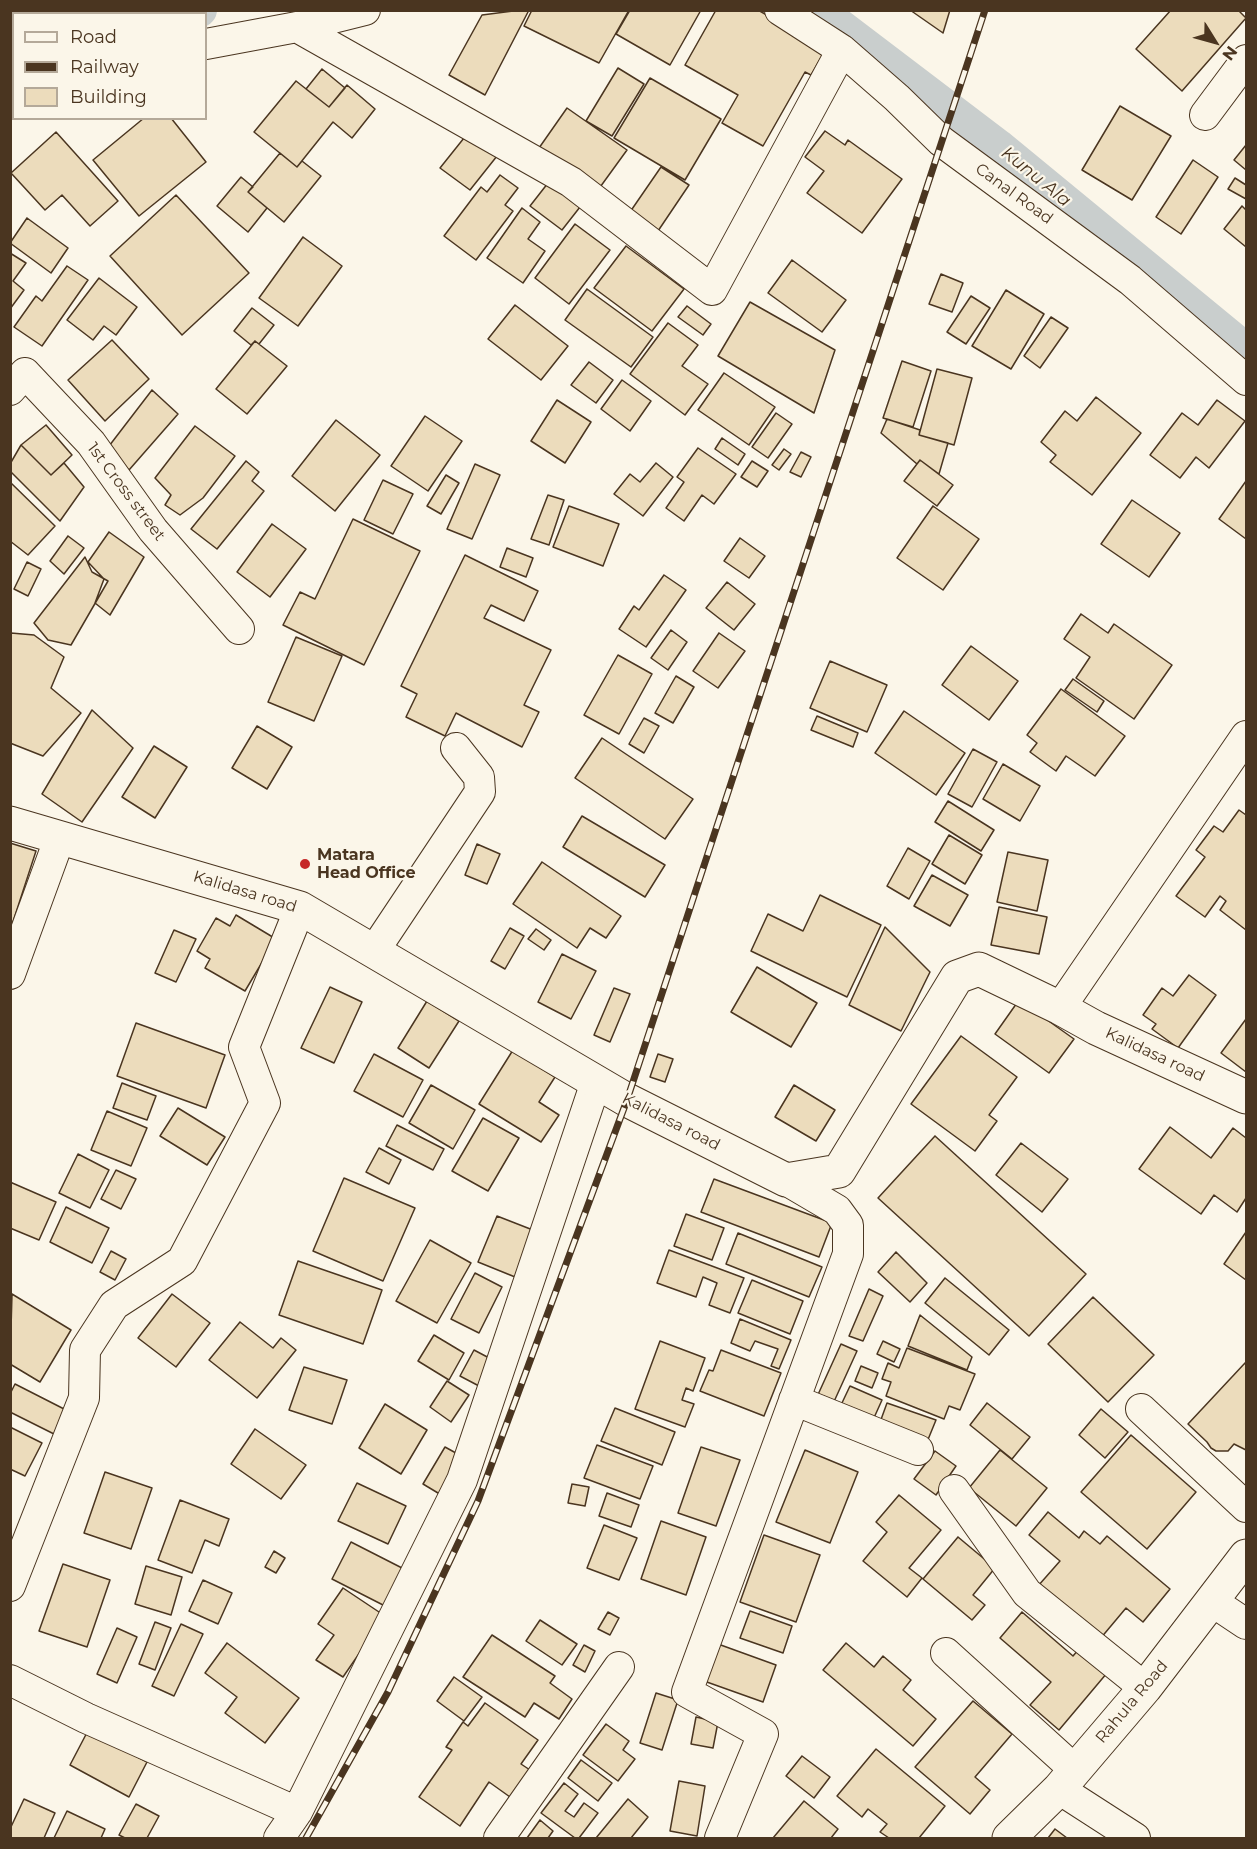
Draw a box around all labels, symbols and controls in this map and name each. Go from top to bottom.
legend [12,12,207,120]
north arrow [1185,12,1245,72]
text: Road [70,26,117,48]
text: N [1218,42,1241,64]
text: Railway [70,56,139,78]
text: Building [70,86,147,108]
water label: Kunu Ala [997,142,1075,212]
street label: Canal Road [971,159,1057,229]
street label: 1st Cross street [83,439,169,545]
place label: Matara Head Office [317,845,416,883]
marker: Matara Head Office [298,857,312,871]
street label: Kalidasa road [191,867,299,917]
street label: Kalidasa road [1102,1024,1208,1086]
street label: Kalidasa road [619,1089,723,1155]
street label: Rahula Road [1092,1657,1172,1747]

